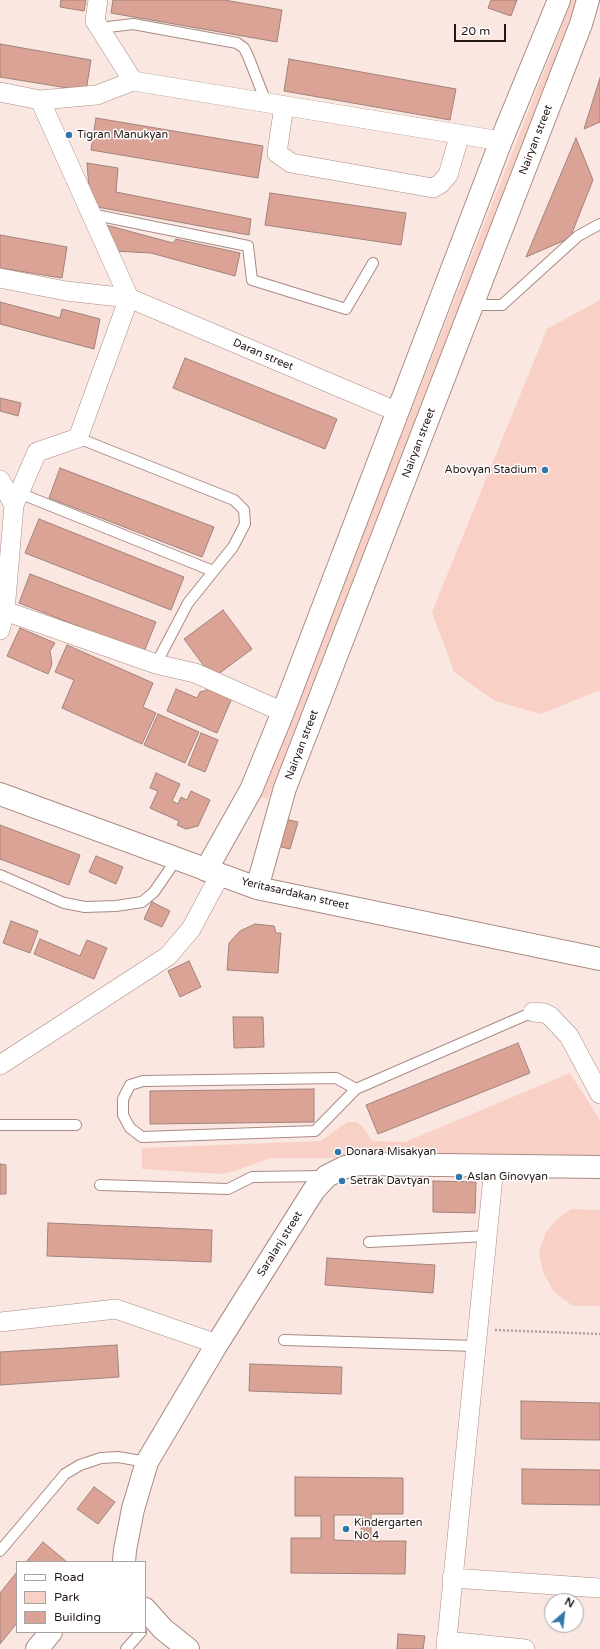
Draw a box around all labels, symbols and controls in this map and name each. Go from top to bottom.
scale bar [456,16,508,42]
text: 20 m [461,24,490,38]
street label: Nairyan street [517,103,555,177]
place label: Tigran Manukyan [77,128,168,142]
marker: Tigran Manukyan [64,130,74,140]
street label: Daran street [231,336,295,374]
street label: Nairyan street [400,406,438,480]
place label: Abovyan Stadium [445,463,537,477]
marker: Abovyan Stadium [540,465,550,475]
street label: Nairyan street [283,708,321,782]
street label: Yeritasardakan street [240,875,350,913]
place label: Donara Misakyan [346,1145,436,1159]
marker: Donara Misakyan [333,1147,343,1157]
place label: Aslan Ginovyan [467,1170,548,1184]
marker: Aslan Ginovyan [454,1172,464,1182]
place label: Setrak Davtyan [350,1174,430,1188]
marker: Setrak Davtyan [337,1176,347,1186]
street label: Saralanj street [255,1209,305,1279]
place label: Kindergarten No 4 [354,1516,422,1542]
marker: Kindergarten No 4 [341,1524,351,1534]
legend [16,1561,146,1633]
text: Road [54,1570,84,1584]
text: Park [54,1590,80,1604]
north arrow [544,1593,584,1633]
text: N [562,1595,576,1611]
text: Building [54,1610,101,1624]

